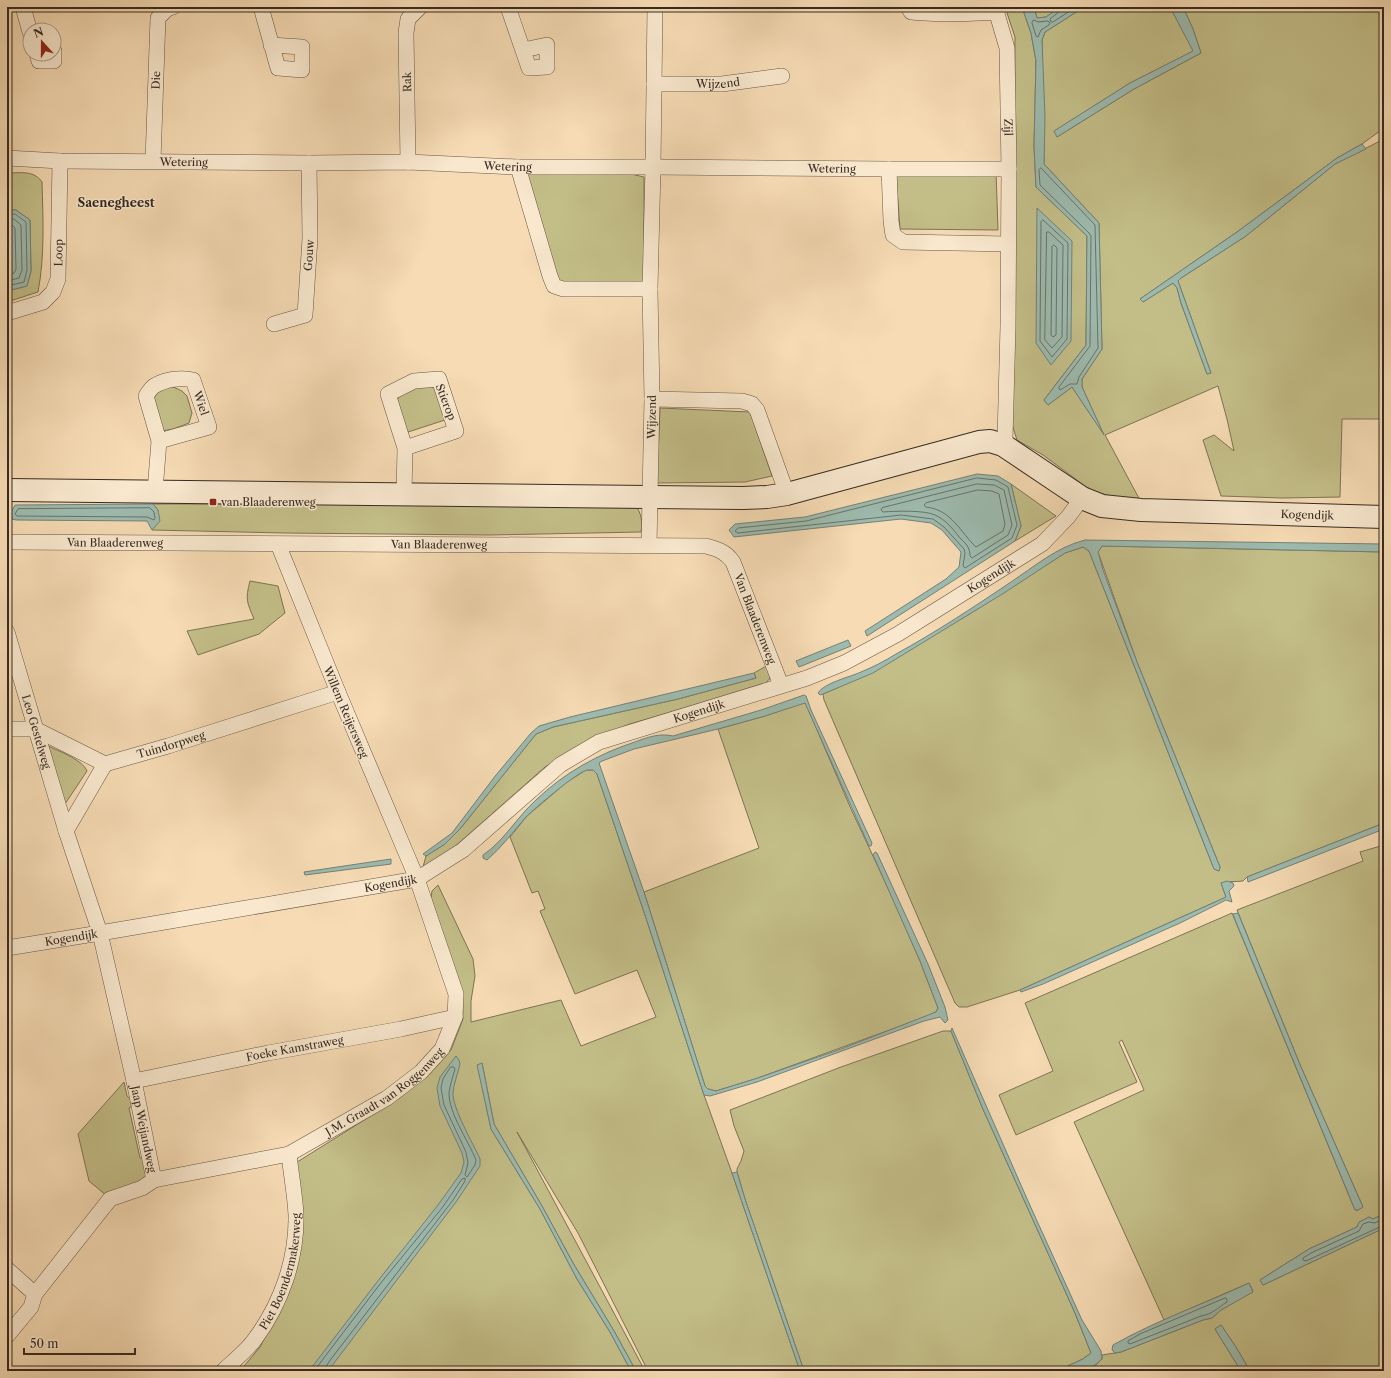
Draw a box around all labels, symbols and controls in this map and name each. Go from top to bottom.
north arrow [22,22,62,62]
text: N [31,24,46,41]
street label: Die [149,71,163,90]
street label: Rak [400,71,414,92]
street label: Wijzend [695,75,741,91]
street label: Zijl [1001,119,1015,137]
street label: Wetering [159,155,208,169]
street label: Wetering [482,158,532,174]
street label: Wetering [807,161,856,176]
district label: Saenegheest [78,195,155,210]
street label: Gouw [301,238,317,272]
street label: Loop [51,239,66,267]
street label: Stierop [433,382,459,422]
street label: Wiel [190,388,212,418]
street label: Wijzend [644,395,659,440]
place label: van Blaaderenweg [220,495,316,509]
marker: van Blaaderenweg [208,497,218,507]
street label: Kogendijk [1280,507,1335,523]
street label: Van Blaaderenweg [66,535,163,550]
street label: Van Blaaderenweg [390,537,487,552]
street label: Kogendijk [965,555,1018,596]
street label: Van Blaaderenweg [731,570,779,666]
street label: Willem Reijersweg [320,663,372,760]
street label: Leo Gestelweg [19,693,54,771]
street label: Kogendijk [671,697,727,726]
street label: Tuindorpweg [135,728,207,762]
street label: Kogendijk [363,872,419,895]
street label: Kogendijk [44,926,99,949]
street label: Foeke Kamstraweg [245,1032,345,1064]
street label: J.M. Graadt van Roggenweg [321,1045,447,1140]
street label: Jaap Weijandweg [128,1082,159,1174]
street label: Piet Boendermakerweg [256,1213,303,1332]
scale bar [24,1330,135,1356]
text: 50 m [30,1336,59,1351]

